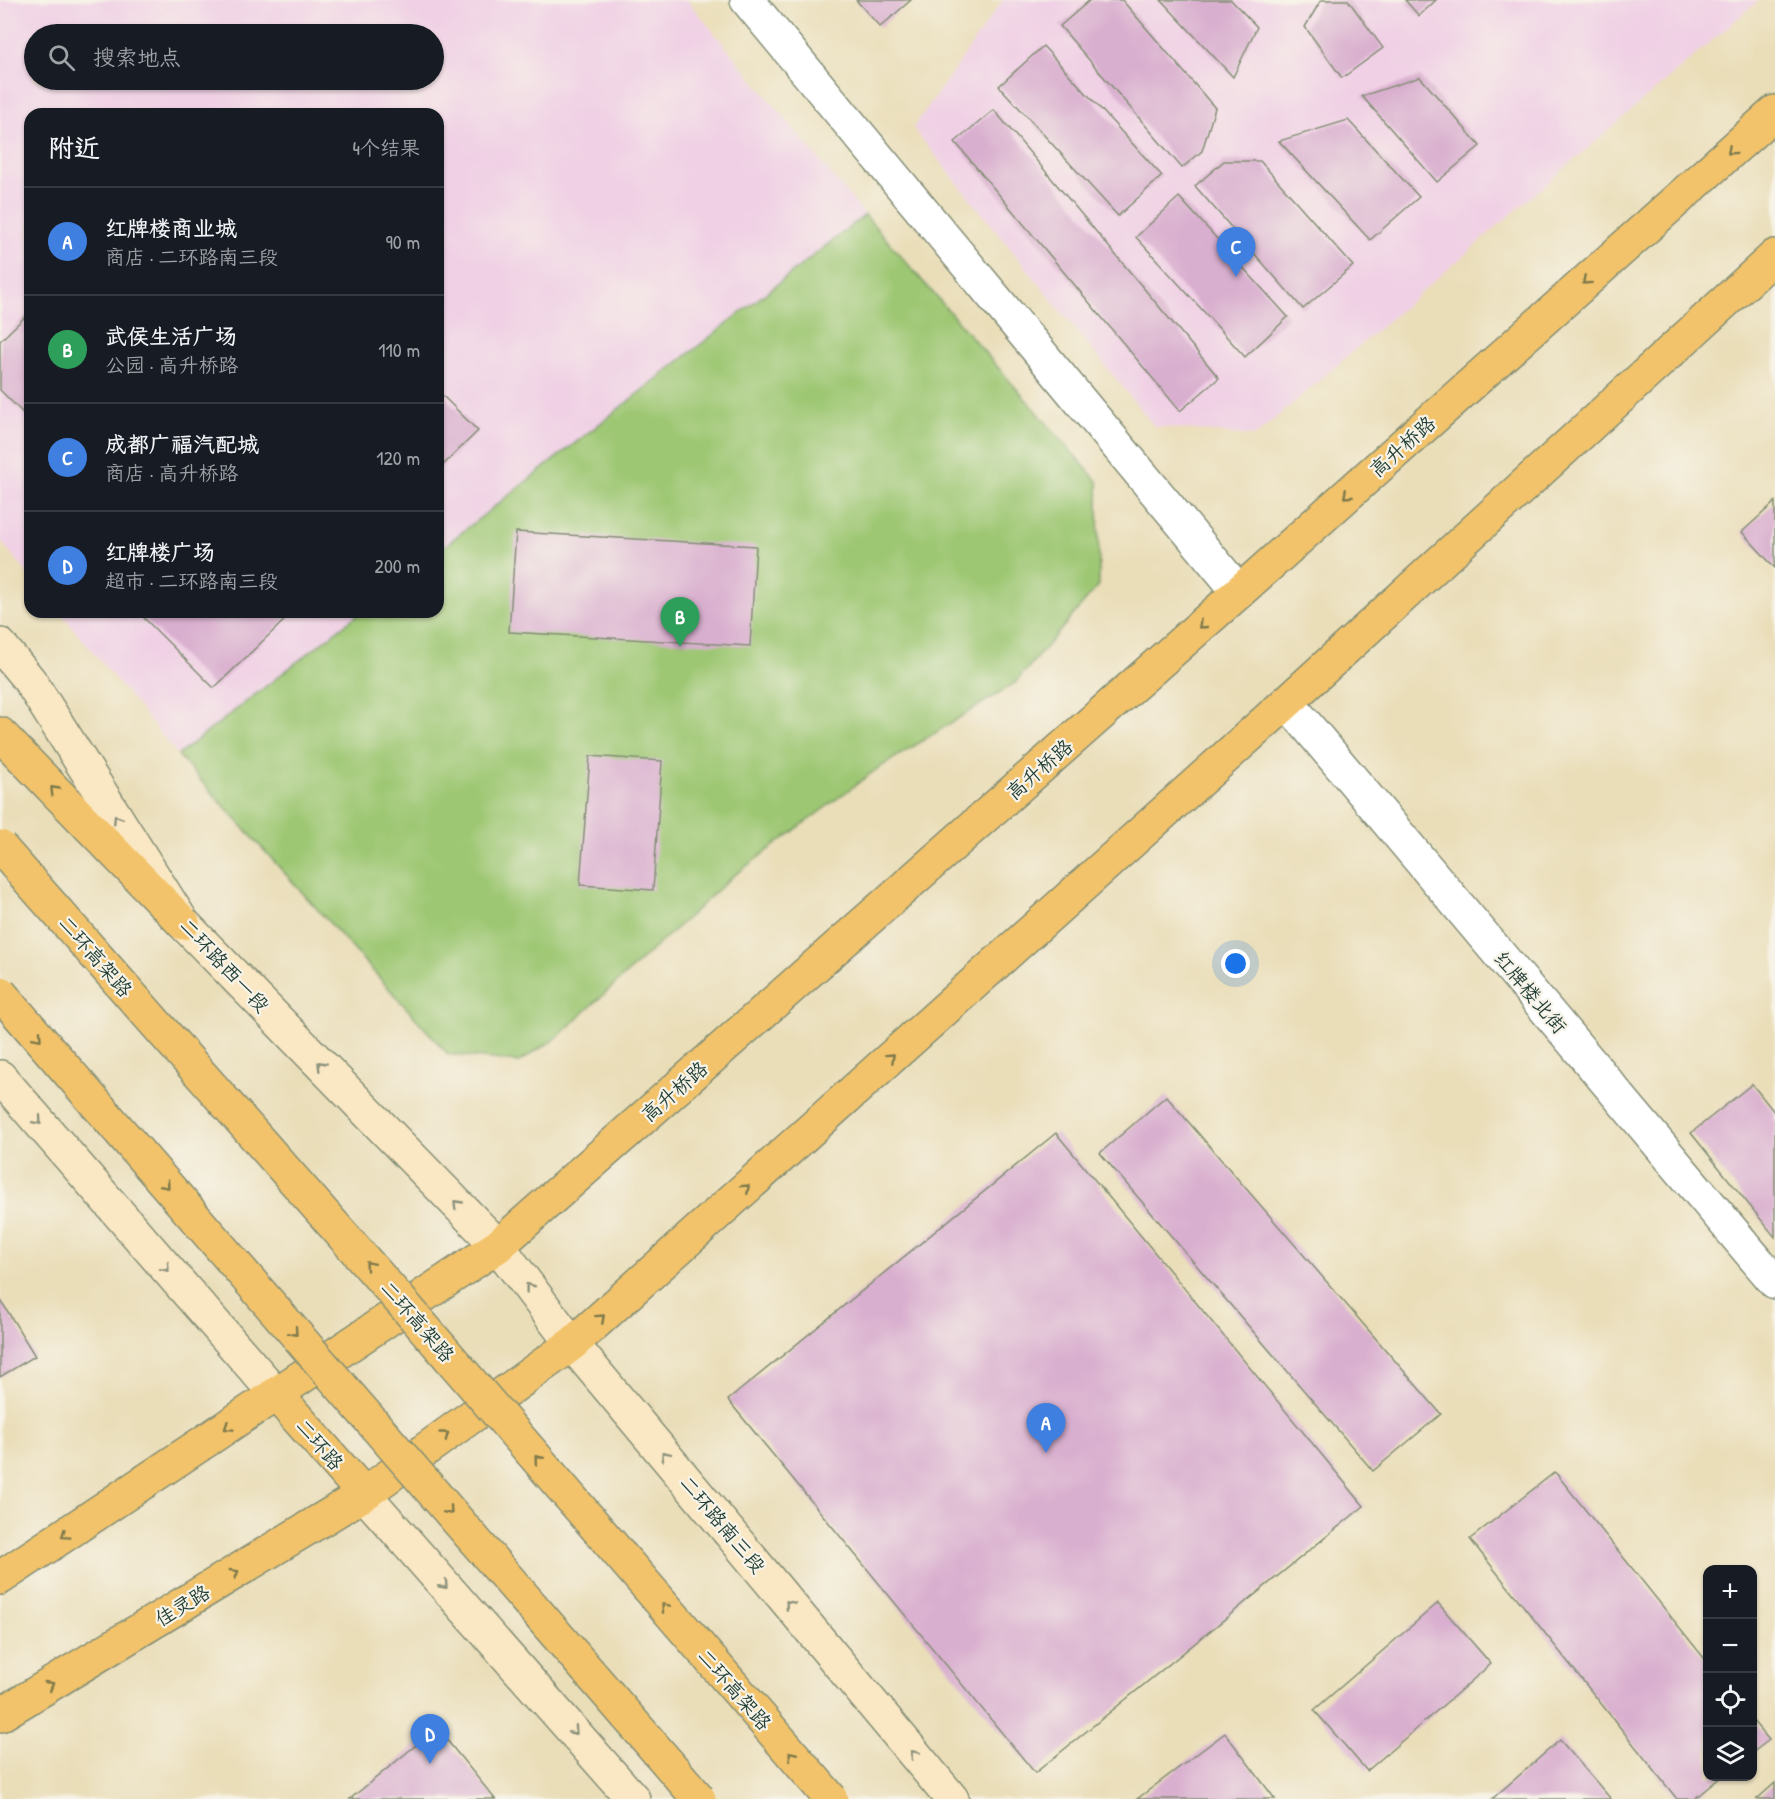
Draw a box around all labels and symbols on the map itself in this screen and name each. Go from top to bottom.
one-way arrow [1728,144,1738,155]
pin: C [1216,228,1256,277]
one-way arrow [1583,274,1593,285]
street label: 高升桥路 [1363,409,1442,483]
one-way arrow [1344,488,1354,499]
pin: B [660,598,700,647]
one-way arrow [1198,618,1209,629]
street label: 高升桥路 [1000,732,1079,805]
one-way arrow [51,787,62,798]
one-way arrow [113,815,125,825]
street label: 二环高架路 [53,909,140,1003]
street label: 二环路西一段 [174,912,276,1018]
street label: 红牌楼北街 [1489,945,1573,1039]
your location [1221,949,1250,978]
one-way arrow [31,1030,42,1041]
one-way arrow [884,1053,895,1064]
street label: 高升桥路 [635,1054,714,1127]
one-way arrow [318,1061,329,1072]
one-way arrow [31,1114,42,1125]
one-way arrow [159,1178,170,1189]
one-way arrow [739,1184,750,1195]
one-way arrow [454,1201,465,1212]
one-way arrow [159,1261,170,1272]
one-way arrow [365,1261,376,1271]
street label: 二环高架路 [375,1274,462,1368]
one-way arrow [525,1282,536,1293]
one-way arrow [594,1314,604,1325]
one-way arrow [287,1325,298,1336]
pin: A [1026,1404,1066,1453]
street label: 二环路 [290,1413,351,1476]
one-way arrow [223,1420,234,1431]
one-way arrow [439,1432,450,1443]
one-way arrow [661,1450,672,1461]
one-way arrow [534,1455,545,1466]
street label: 二环路南三段 [674,1469,772,1579]
one-way arrow [442,1504,453,1515]
one-way arrow [61,1527,71,1539]
one-way arrow [229,1568,239,1580]
street label: 佳灵路 [149,1577,216,1632]
one-way arrow [437,1579,448,1589]
one-way arrow [786,1600,797,1611]
one-way arrow [661,1603,672,1614]
street label: 二环高架路 [692,1642,779,1736]
one-way arrow [44,1680,54,1692]
pin: D [410,1714,450,1764]
one-way arrow [567,1725,578,1735]
one-way arrow [911,1750,922,1761]
one-way arrow [789,1751,800,1762]

